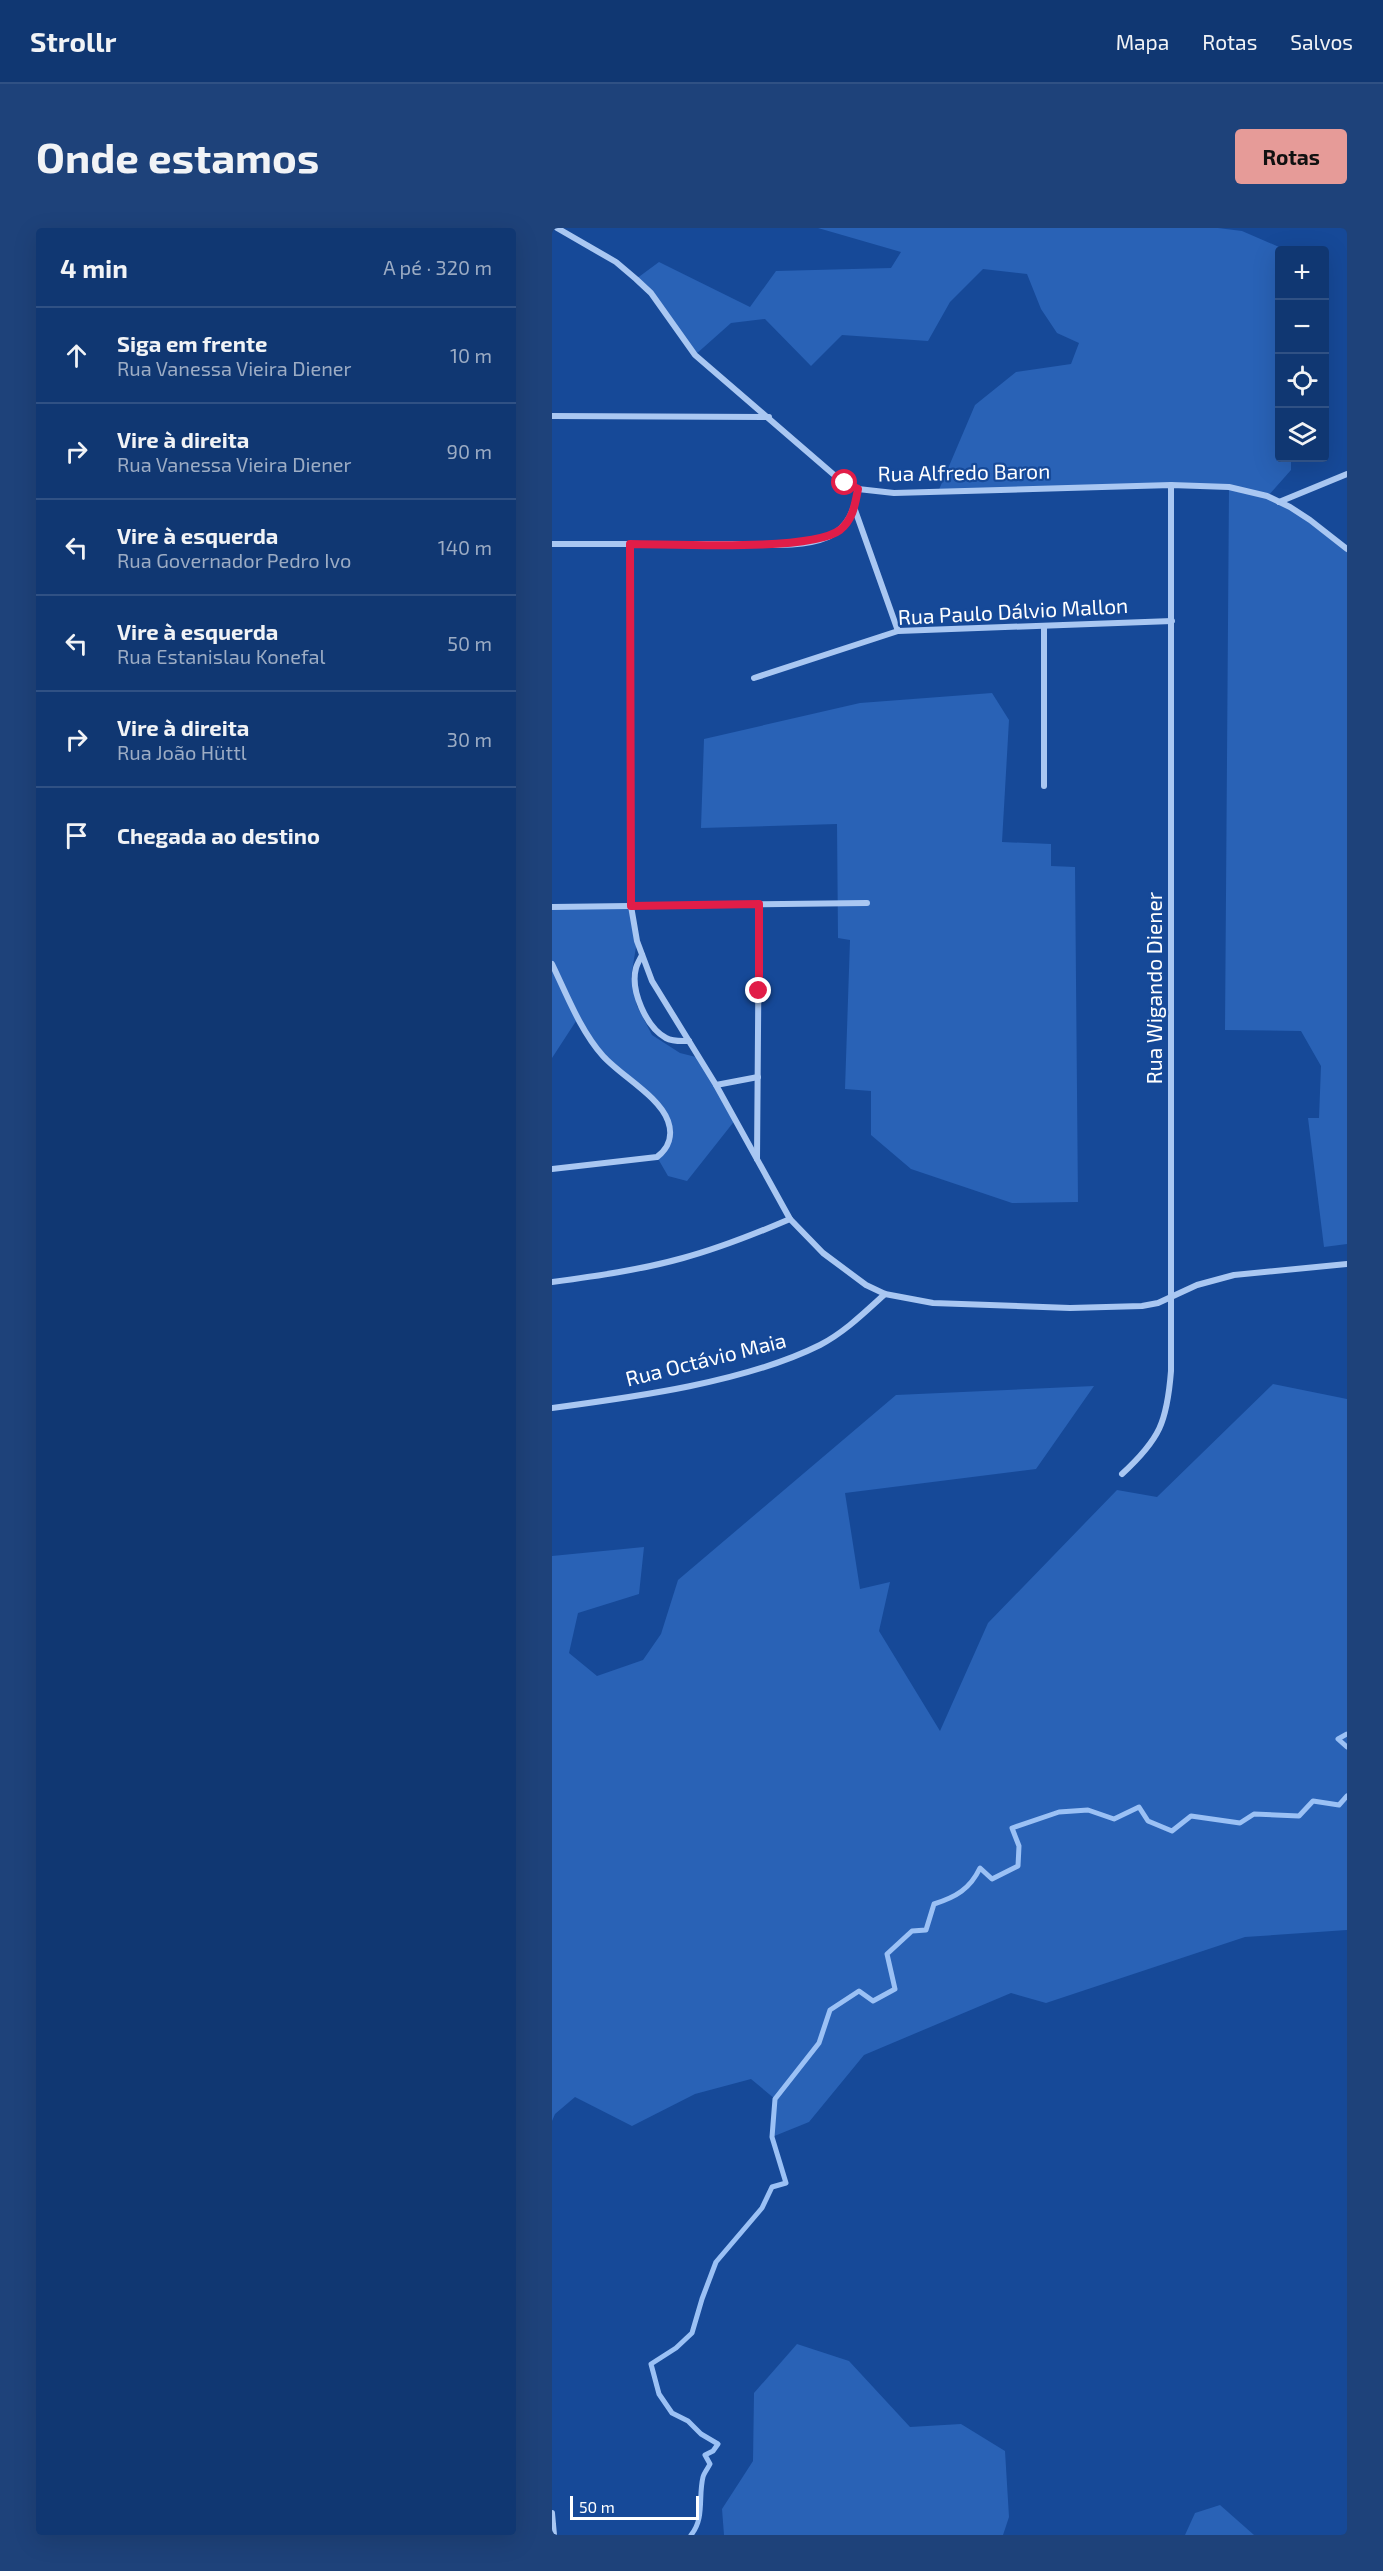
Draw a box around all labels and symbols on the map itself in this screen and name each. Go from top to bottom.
street label: Rua Alfredo Baron [877,457,1051,486]
route start [831,469,857,495]
street label: Rua Paulo Dálvio Mallon [897,592,1129,629]
street label: Rua Wigando Diener [1141,891,1166,1084]
route end [745,977,771,1003]
street label: Rua Octávio Maia [623,1327,789,1391]
scale bar [570,2493,699,2520]

